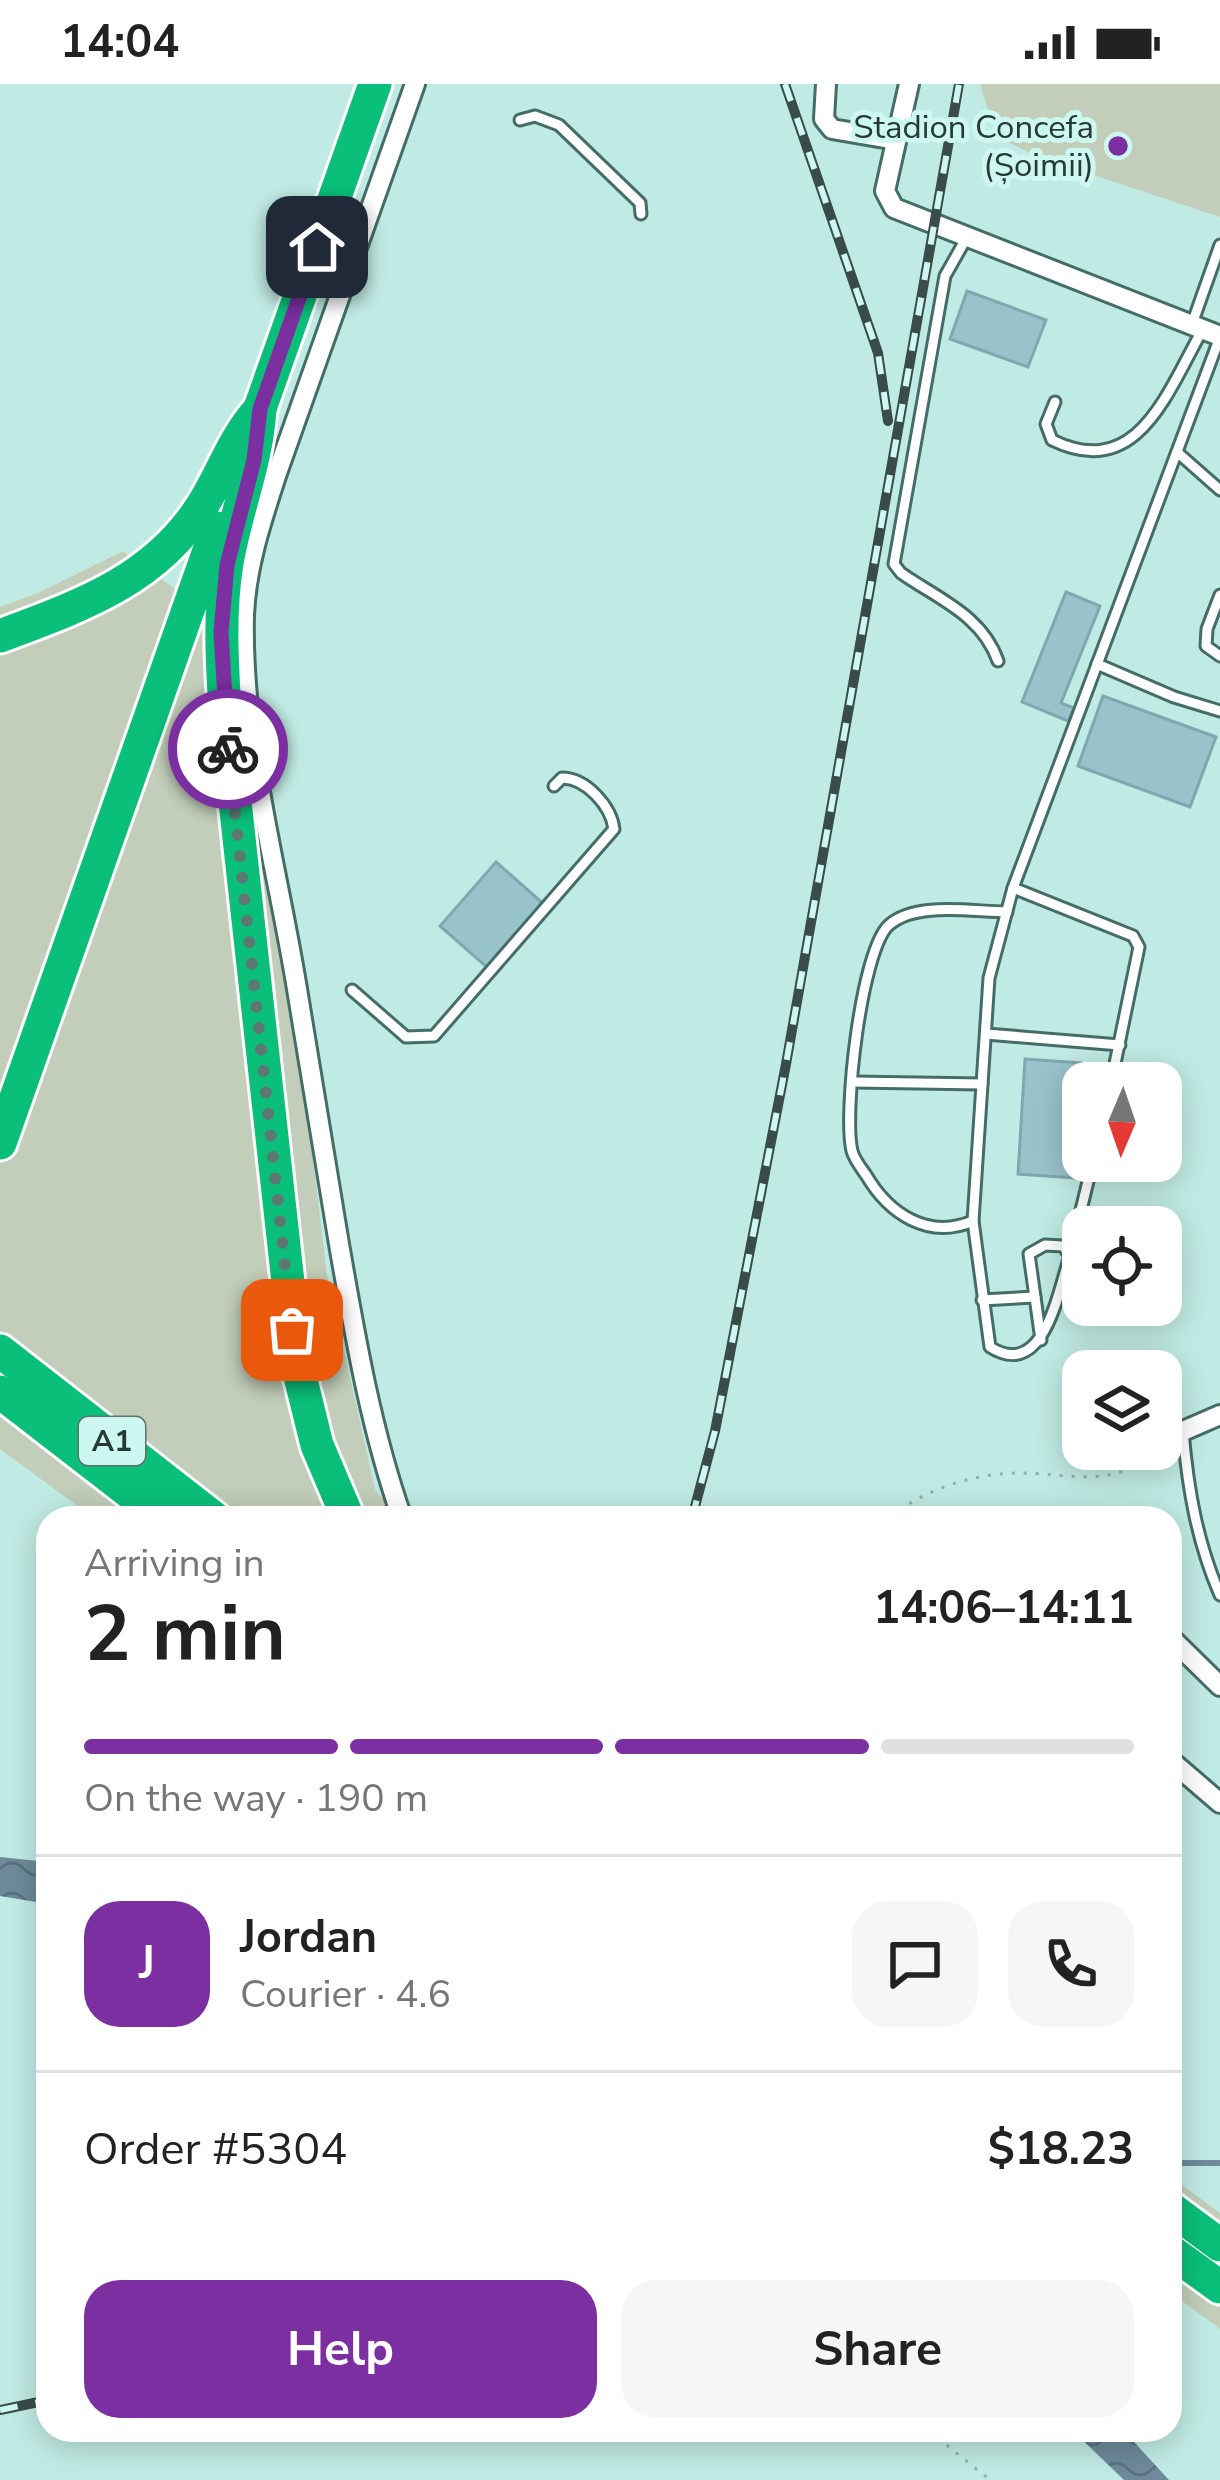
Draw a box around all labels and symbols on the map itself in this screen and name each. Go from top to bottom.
place label: Stadion Concefa (Șoimii) [853,105,1094,188]
marker: Stadion Concefa (Șoimii) [1105,133,1131,159]
pin [266,196,368,298]
courier [168,689,288,809]
north arrow [1062,1062,1182,1182]
pin [241,1279,343,1381]
road number: A1 [79,1417,145,1465]

